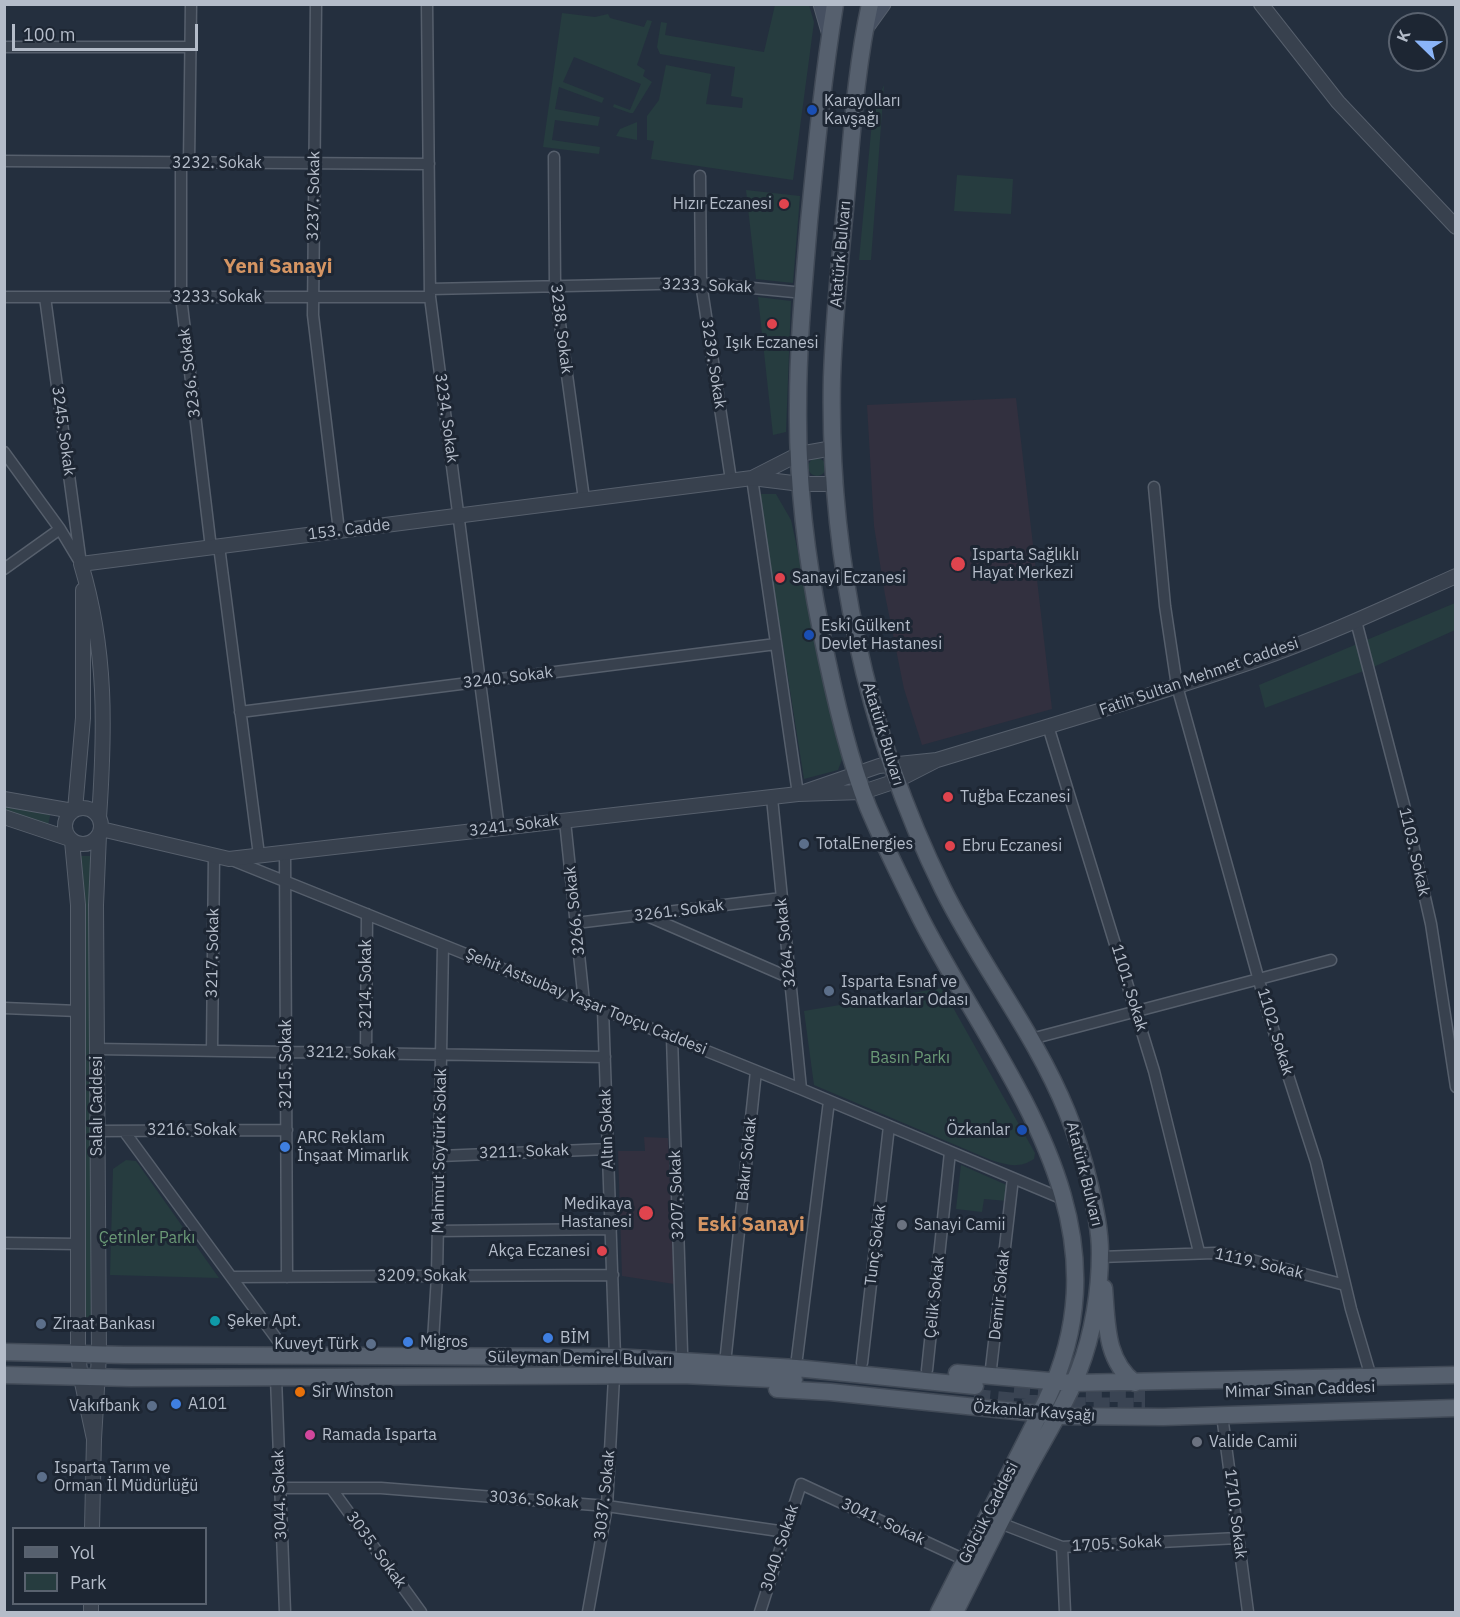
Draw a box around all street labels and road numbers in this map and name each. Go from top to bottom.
street label: 3237. Sokak [304,151,324,241]
street label: 3232. Sokak [172,153,262,173]
street label: Atatürk Bulvarı [827,200,855,308]
street label: 3233. Sokak [662,275,752,297]
street label: 3238. Sokak [546,283,576,375]
street label: 3233. Sokak [172,287,262,307]
street label: 3239. Sokak [696,318,730,410]
street label: 3236. Sokak [175,327,205,419]
street label: 3234. Sokak [430,372,462,464]
street label: 3245. Sokak [47,385,79,477]
street label: 153. Cadde [307,515,391,545]
street label: Fatih Sultan Mehmet Caddesi [1097,634,1301,720]
street label: 3240. Sokak [462,663,554,693]
street label: Atatürk Bulvarı [858,680,908,788]
street label: 1103. Sokak [1395,806,1433,898]
street label: 3241. Sokak [468,811,560,841]
street label: 3266. Sokak [561,865,589,957]
street label: 3261. Sokak [633,896,725,926]
street label: 3264. Sokak [772,897,800,989]
street label: 3217. Sokak [203,908,223,998]
street label: 3214. Sokak [356,939,376,1029]
street label: 1101. Sokak [1107,942,1151,1034]
street label: Şehit Astsubay Yaşar Topçu Caddesi [463,945,709,1059]
street label: 1102. Sokak [1253,986,1297,1078]
street label: 3215. Sokak [276,1019,296,1109]
street label: 3212. Sokak [306,1043,396,1063]
street label: Salalı Caddesi [87,1056,107,1156]
street label: Mahmut Soytürk Sokak [429,1068,451,1234]
street label: Altın Sokak [596,1088,618,1170]
street label: Bakır Sokak [733,1116,761,1202]
street label: 3216. Sokak [147,1120,237,1140]
street label: Atatürk Bulvarı [1062,1120,1106,1228]
street label: 3211. Sokak [479,1141,569,1163]
street label: 3207. Sokak [666,1150,688,1240]
street label: Tunç Sokak [861,1203,891,1287]
street label: 1119. Sokak [1213,1245,1305,1283]
street label: Demir Sokak [986,1249,1014,1341]
street label: Çelik Sokak [921,1255,949,1339]
street label: 3209. Sokak [377,1266,467,1286]
street label: Süleyman Demirel Bulvarı [487,1348,673,1370]
street label: Mimar Sinan Caddesi [1224,1378,1376,1402]
street label: Özkanlar Kavşağı [972,1398,1096,1426]
street label: 3037. Sokak [591,1449,619,1541]
street label: 3044. Sokak [269,1450,291,1540]
street label: Gölcük Caddesi [955,1459,1023,1567]
street label: 1710. Sokak [1220,1468,1250,1560]
street label: 3036. Sokak [488,1487,580,1513]
street label: 3041. Sokak [838,1494,928,1550]
street label: 3040. Sokak [757,1502,803,1594]
street label: 3035. Sokak [342,1508,410,1592]
street label: 1705. Sokak [1072,1532,1162,1556]

